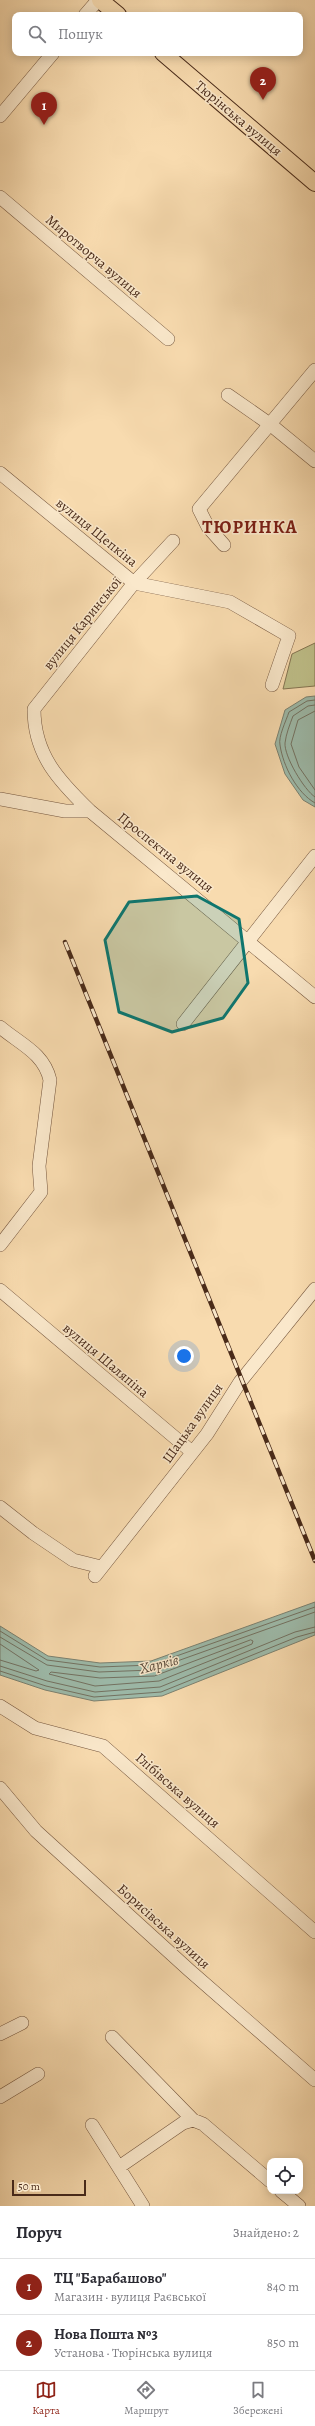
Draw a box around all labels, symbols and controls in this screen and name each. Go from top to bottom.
search box [12,12,303,56]
icon: search [26,23,48,45]
text: Пошук [58,24,103,44]
pin: 2 [250,67,276,100]
street label: Тюрінська вулиця [191,76,286,161]
pin: 1 [31,92,57,125]
street label: Миротворча вулиця [41,210,146,302]
street label: вулиця Щепкіна [52,494,142,572]
district label: ТЮРИНКА [202,515,298,539]
street label: вулиця Каринської [39,573,126,674]
street label: Проспектна вулиця [114,808,218,897]
street label: вулиця Шаляпіна [59,1319,153,1402]
your location [174,1346,194,1366]
street label: Шацька вулиця [158,1379,227,1467]
water label: Харків [136,1649,181,1679]
street label: Глібівська вулиця [131,1748,224,1833]
street label: Борисівська вулиця [113,1880,214,1973]
map controls [267,2158,303,2194]
button: locate [267,2158,303,2194]
scale bar [12,2178,86,2197]
text: 50 m [18,2179,40,2194]
text: Поруч [16,2221,62,2244]
text: Знайдено: 2 [233,2224,299,2241]
text: ТЦ "Барабашово" [54,2268,166,2288]
text: 1 [27,2278,31,2295]
text: 840 m [266,2278,299,2295]
text: Магазин · вулиця Раєвської [54,2288,206,2305]
text: Нова Пошта №3 [54,2324,158,2344]
text: 2 [26,2334,32,2351]
text: 850 m [267,2334,299,2351]
text: Установа · Тюрінська вулиця [54,2344,212,2361]
tab: Карта [32,2379,60,2418]
tab: Маршрут [124,2379,169,2418]
tab: Збережені [233,2379,283,2418]

